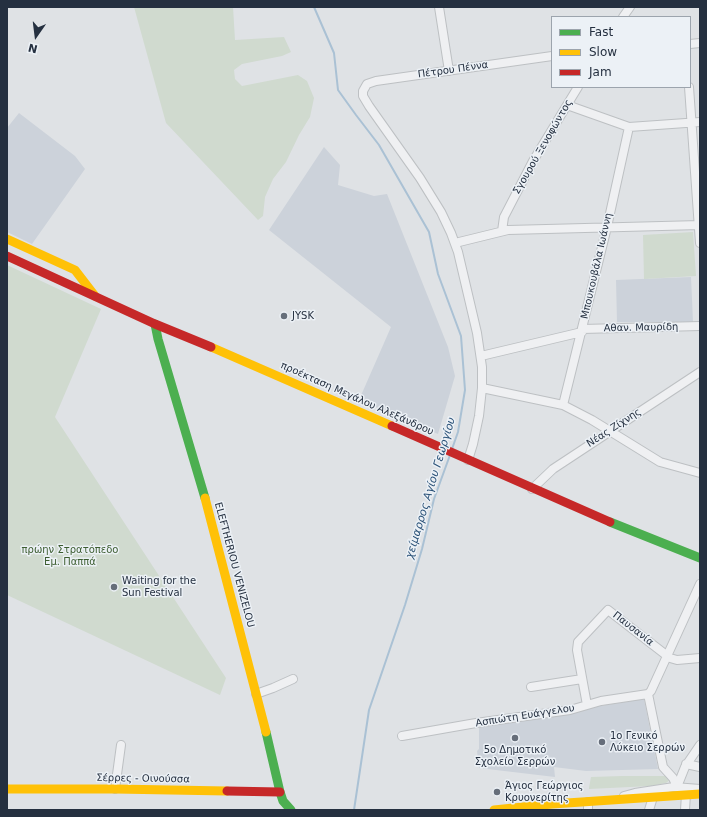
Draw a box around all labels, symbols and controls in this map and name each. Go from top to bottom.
north arrow [16,16,56,56]
legend [551,16,691,88]
text: Fast [589,25,613,39]
text: N [27,41,39,56]
text: Slow [589,45,617,59]
street label: Πέτρου Πέννα [417,59,489,81]
text: Jam [589,65,612,79]
street label: Σγουρού Ξενοφώντος [511,97,575,197]
street label: Μπουκουβάλα Ιωάννη [579,212,615,320]
place label: JYSK [292,310,314,322]
marker: JYSK [279,311,289,321]
street label: Αθαν. Μαυρίδη [604,321,678,335]
street label: προέκταση Μεγάλου Αλεξάνδρου [279,360,435,438]
street label: Νέας Ζίχνης [585,406,643,450]
water label: χείμαρρος Αγίου Γεωργίου [403,416,459,560]
street label: ELEFTHERIOU VENIZELOU [211,501,257,629]
park label: πρώην Στρατόπεδο Εμ. Παππά [22,544,118,568]
place label: Waiting for the Sun Festival [122,575,196,598]
marker: Waiting for the Sun Festival [109,582,119,592]
street label: Παυσανία [610,609,656,649]
street label: Ασπιώτη Ευάγγελου [475,702,575,730]
place label: 1ο Γενικό Λύκειο Σερρών [610,730,685,754]
marker: 5ο Δημοτικό Σχολείο Σερρών [510,733,520,743]
marker: 1ο Γενικό Λύκειο Σερρών [597,737,607,747]
place label: 5ο Δημοτικό Σχολείο Σερρών [475,744,555,768]
street label: Σέρρες - Οινούσσα [96,772,190,786]
place label: Άγιος Γεώργιος Κρυονερίτης [505,780,583,804]
marker: Άγιος Γεώργιος Κρυονερίτης [492,787,502,797]

